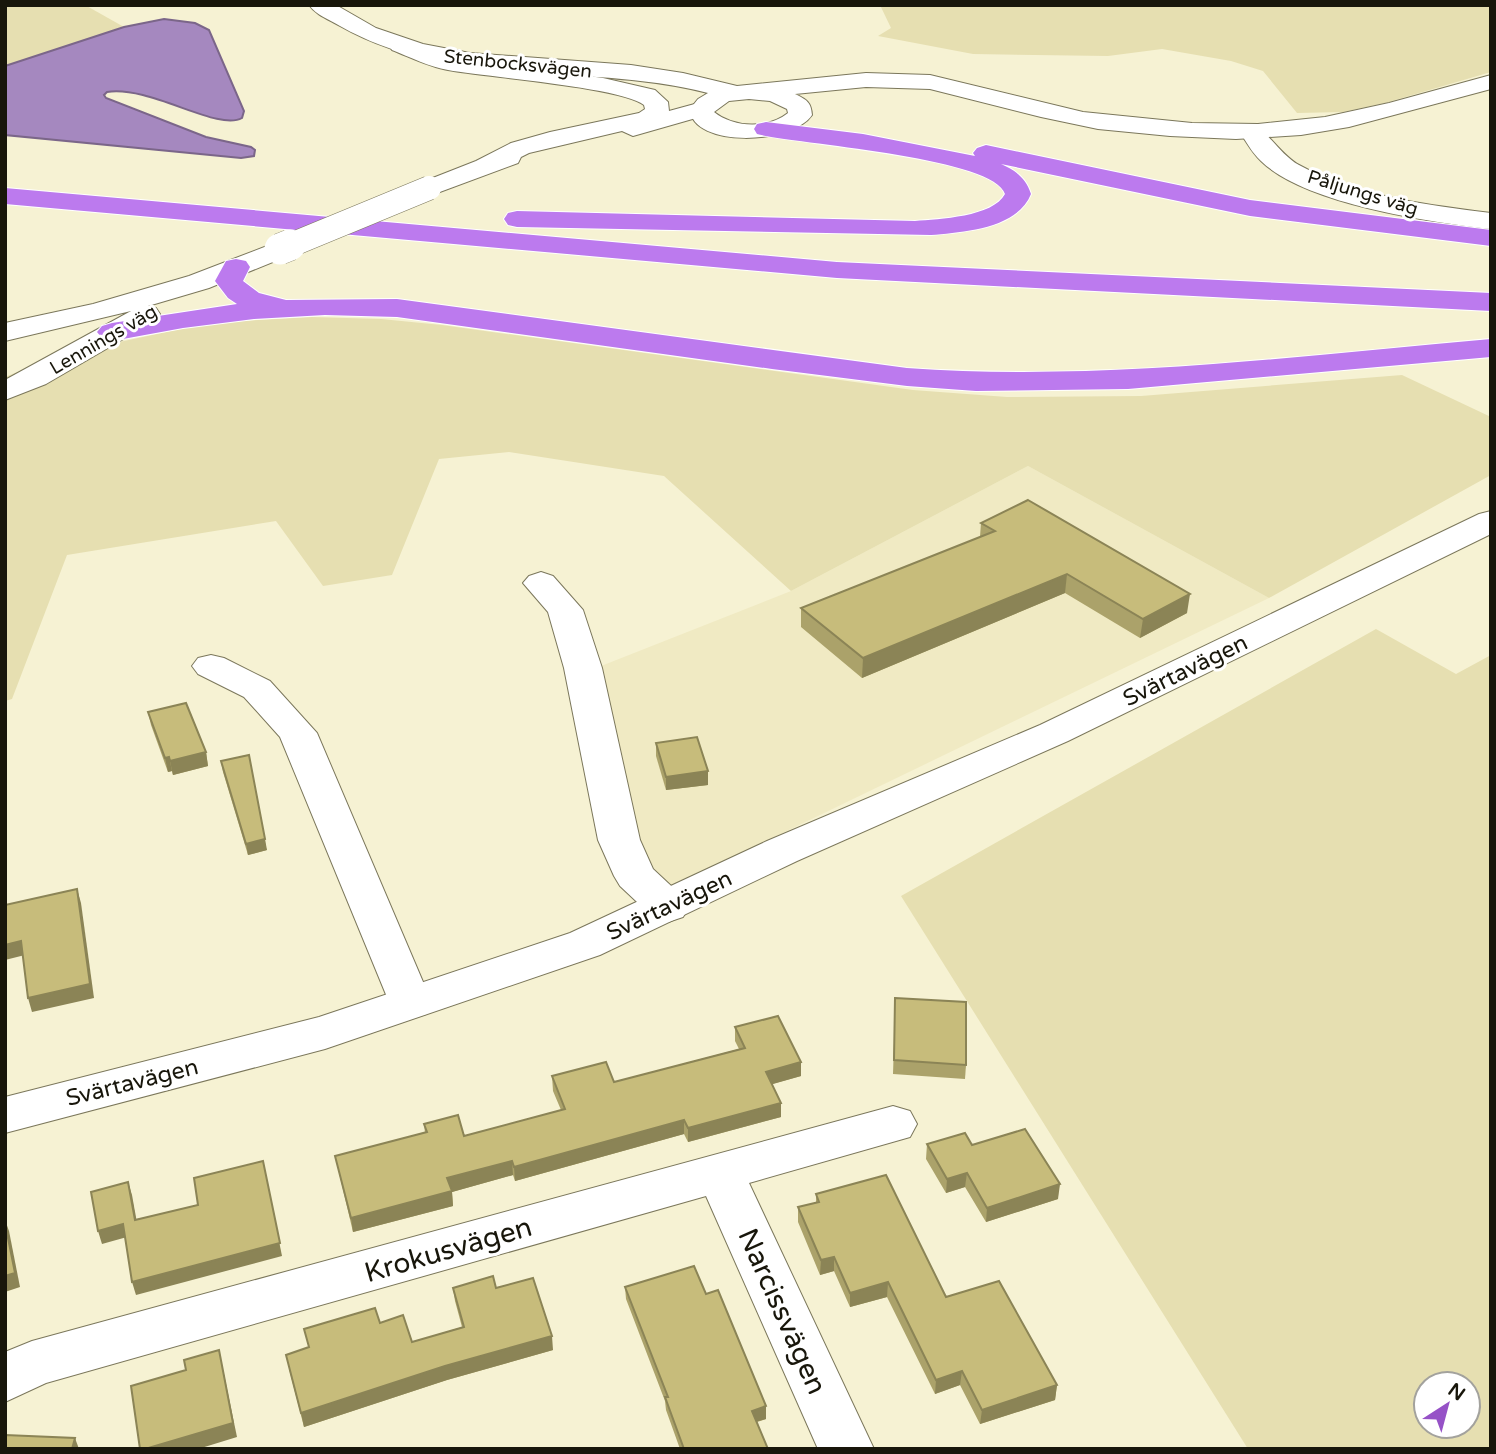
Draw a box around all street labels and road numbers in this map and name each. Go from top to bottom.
street label: Stenbocksvägen [443,45,593,83]
street label: Påljungs väg [1305,166,1421,220]
street label: Lennings väg [46,300,161,379]
street label: Svärtavägen [1119,629,1252,713]
street label: Svärtavägen [602,865,737,947]
street label: Svärtavägen [63,1053,201,1113]
street label: Krokusvägen [361,1210,536,1290]
street label: Narcissvägen [730,1223,834,1400]

